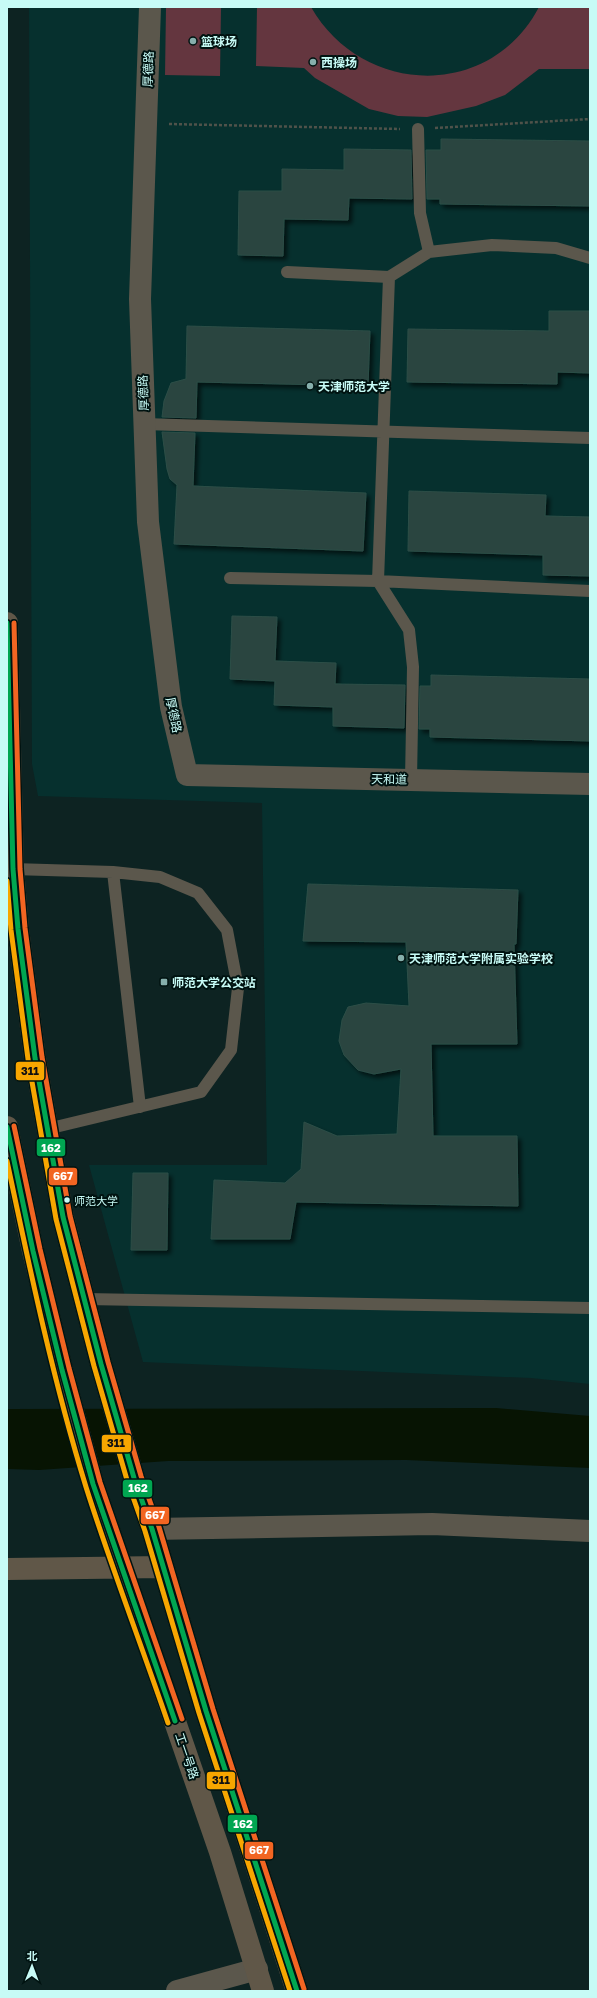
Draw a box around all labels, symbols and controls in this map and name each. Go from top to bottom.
place label: 篮球场 [201,34,237,49]
marker: 篮球场 [188,36,198,46]
street label: 厚德路 [140,51,156,87]
place label: 西操场 [321,55,357,70]
marker: 西操场 [308,57,318,67]
street label: 厚德路 [135,375,151,411]
place label: 天津师范大学 [318,379,390,394]
marker: 天津师范大学 [305,381,315,391]
street label: 厚德路 [163,696,185,734]
street label: 天和道 [371,771,407,787]
place label: 天津师范大学附属实验学校 [409,951,553,966]
marker: 天津师范大学附属实验学校 [396,953,406,963]
place label: 师范大学公交站 [172,975,256,990]
marker: 师范大学公交站 [159,977,169,987]
line badge: 311 [15,1061,45,1081]
text: 311 [21,1064,39,1077]
line badge: 162 [36,1138,66,1157]
text: 162 [41,1141,61,1154]
line badge: 667 [48,1167,78,1186]
text: 667 [53,1169,73,1182]
place label: 师范大学 [74,1194,118,1207]
marker: 师范大学 [62,1195,72,1205]
line badge: 311 [101,1434,132,1453]
text: 311 [107,1436,125,1449]
line badge: 162 [122,1479,153,1498]
text: 162 [128,1481,148,1494]
line badge: 667 [140,1506,170,1525]
text: 667 [145,1508,165,1521]
street label: 工一号路 [172,1731,202,1781]
line badge: 311 [206,1771,236,1790]
text: 311 [212,1773,230,1786]
line badge: 162 [227,1814,258,1833]
text: 162 [233,1817,253,1830]
line badge: 667 [244,1841,274,1860]
text: 667 [249,1843,269,1856]
north arrow [12,1946,52,1986]
text: 北 [27,1949,38,1962]

